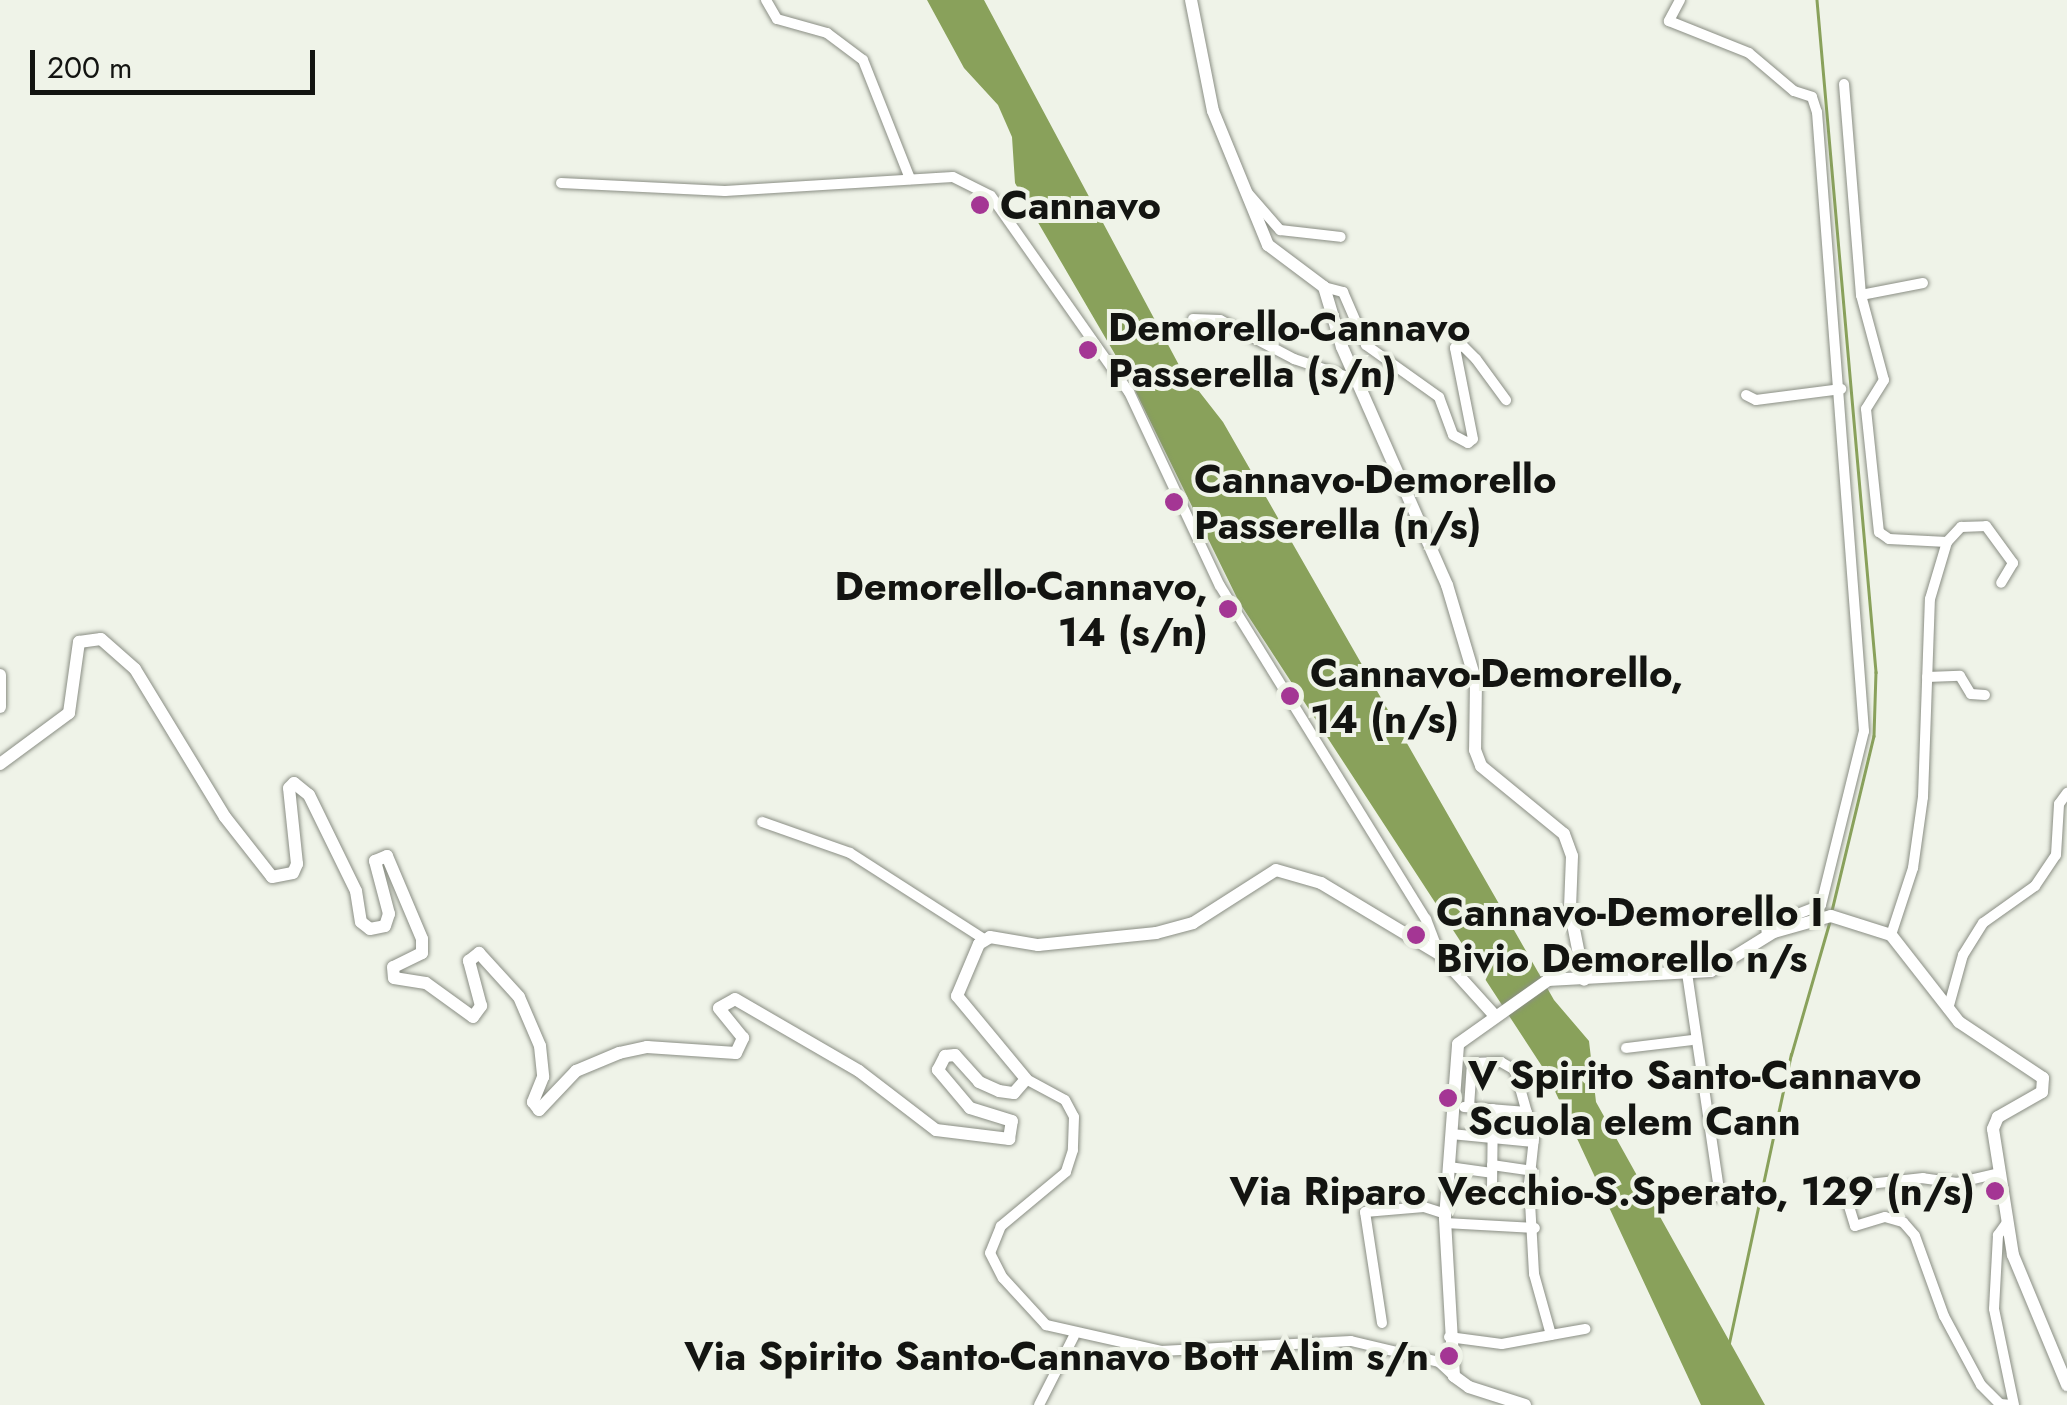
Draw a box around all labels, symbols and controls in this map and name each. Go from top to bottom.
scale bar [35,30,320,92]
text: 200 m [47,46,132,89]
place label: Cannavo [1000,181,1161,229]
marker: Cannavo [969,194,991,216]
place label: Demorello-Cannavo Passerella (s/n) [1108,303,1471,397]
marker: Demorello-Cannavo Passerella (s/n) [1077,339,1099,361]
place label: Cannavo-Demorello Passerella (n/s) [1194,455,1557,549]
marker: Cannavo-Demorello Passerella (n/s) [1163,491,1185,513]
place label: Demorello-Cannavo, 14 (s/n) [835,562,1208,656]
marker: Demorello-Cannavo, 14 (s/n) [1217,598,1239,620]
place label: Cannavo-Demorello, 14 (n/s) [1310,649,1683,743]
marker: Cannavo-Demorello, 14 (n/s) [1279,685,1301,707]
place label: Cannavo-Demorello I Bivio Demorello n/s [1436,888,1823,982]
marker: Cannavo-Demorello I Bivio Demorello n/s [1405,924,1427,946]
place label: V Spirito Santo-Cannavo Scuola elem Cann [1468,1051,1922,1145]
marker: V Spirito Santo-Cannavo Scuola elem Cann [1437,1087,1459,1109]
place label: Via Riparo Vecchio-S.Sperato, 129 (n/s) [1230,1167,1975,1215]
marker: Via Riparo Vecchio-S.Sperato, 129 (n/s) [1984,1180,2006,1202]
place label: Via Spirito Santo-Cannavo Bott Alim s/n [684,1332,1429,1380]
marker: Via Spirito Santo-Cannavo Bott Alim s/n [1438,1345,1460,1367]

